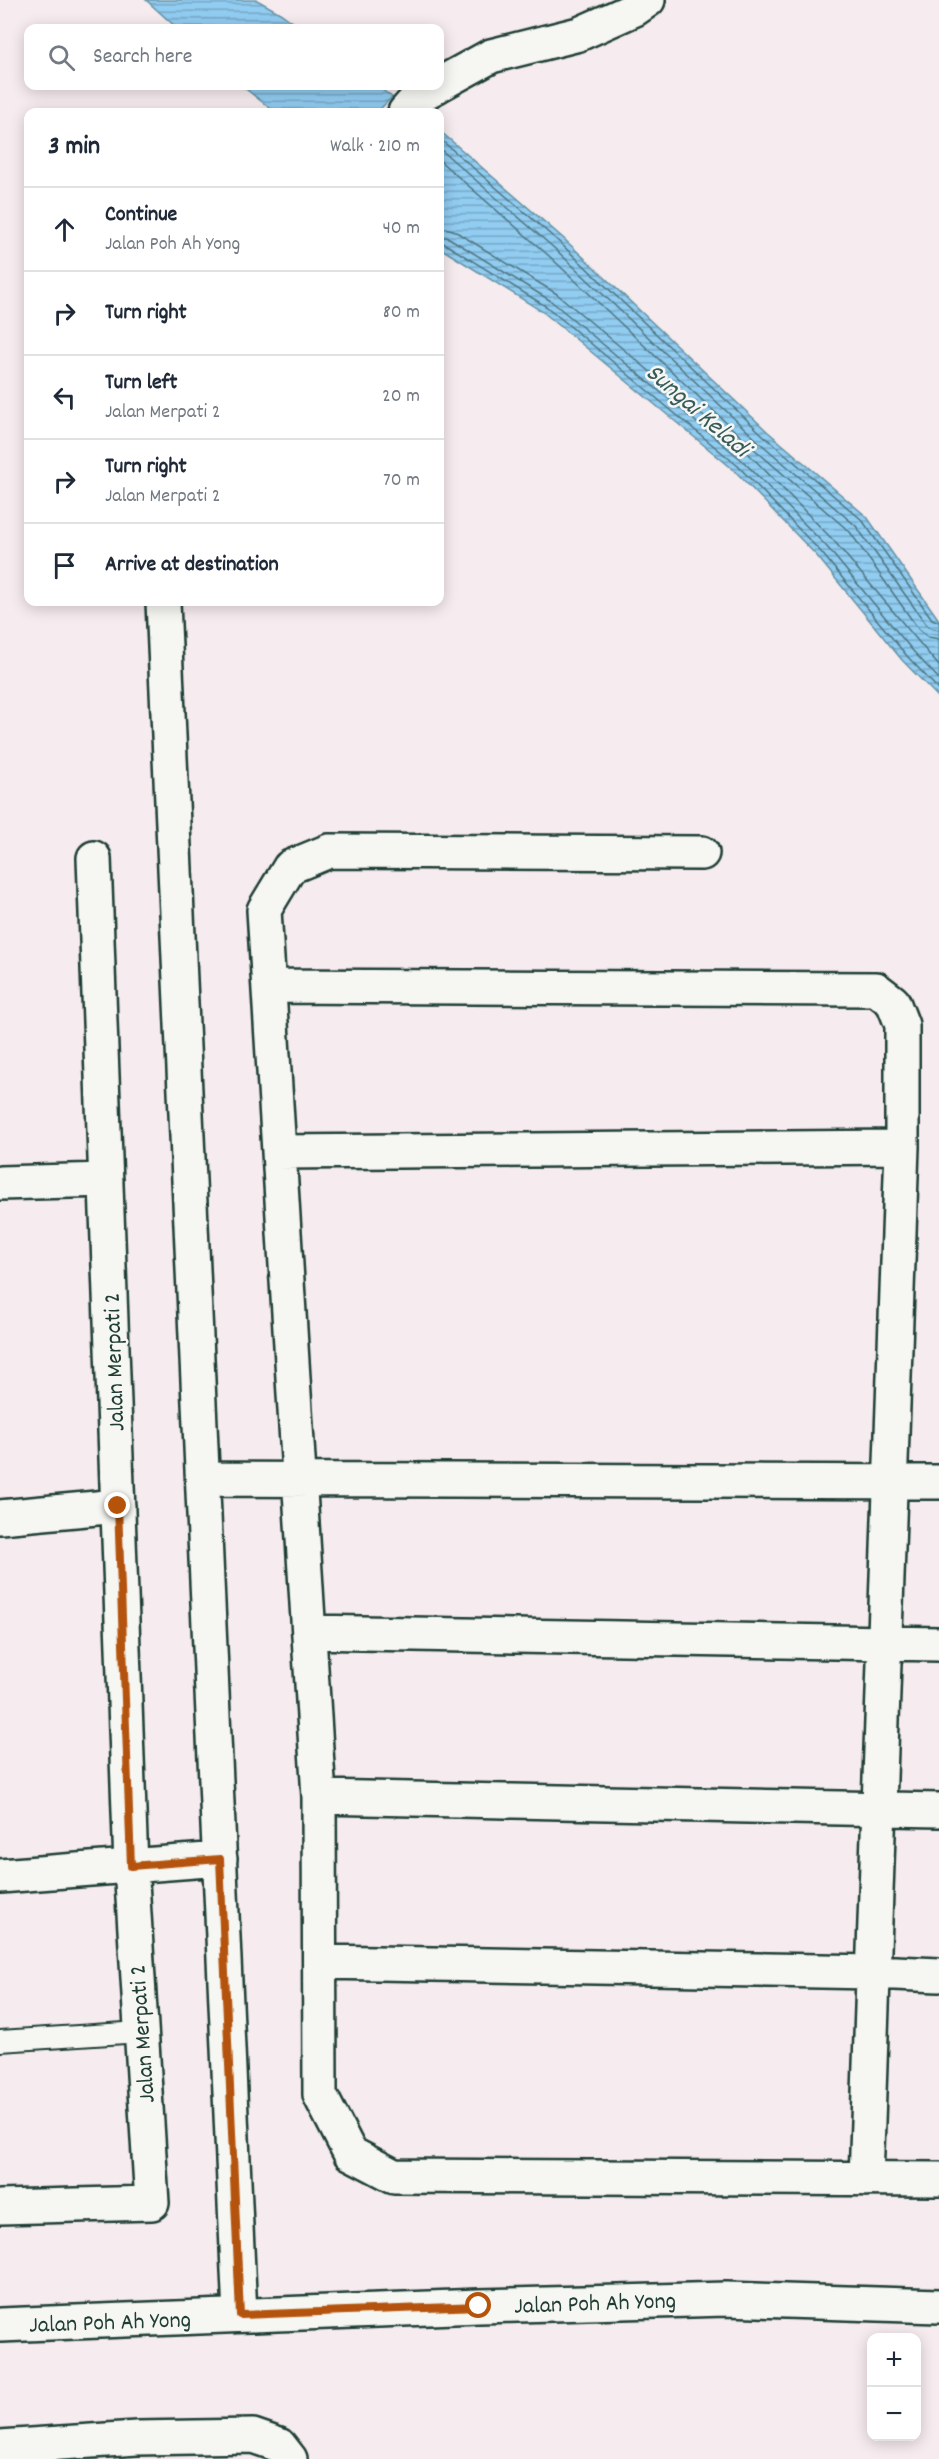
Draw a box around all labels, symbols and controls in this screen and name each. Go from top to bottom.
search box [24,24,444,90]
icon: search [45,41,78,74]
text: Search here [93,42,192,73]
text: 3 min [48,129,100,166]
text: Walk · 210 m [330,133,420,161]
text: Continue [105,200,177,231]
icon: ahead [48,213,81,246]
text: 40 m [382,215,420,243]
text: Jalan Poh Ah Yong [105,231,240,259]
icon: right [48,297,81,330]
text: Turn right [105,298,187,329]
text: 80 m [383,299,420,327]
water label: Sungai Keladi [636,356,760,470]
text: Turn left [105,368,177,399]
icon: left [48,381,81,414]
text: 20 m [382,383,420,411]
text: Jalan Merpati 2 [105,399,221,427]
text: Turn right [105,452,187,483]
icon: right [48,465,81,498]
text: 70 m [383,467,420,495]
text: Jalan Merpati 2 [105,483,221,511]
icon: arrive [48,549,81,582]
text: Arrive at destination [105,550,279,581]
street label: Jalan Merpati 2 [97,1292,135,1432]
route end [104,1492,130,1518]
street label: Jalan Merpati 2 [122,1963,166,2104]
street label: Jalan Poh Ah Yong [513,2285,677,2325]
route start [465,2292,491,2318]
street label: Jalan Poh Ah Yong [28,2304,192,2344]
map controls [867,2333,921,2441]
button: + [867,2333,921,2387]
button: − [867,2387,921,2441]

